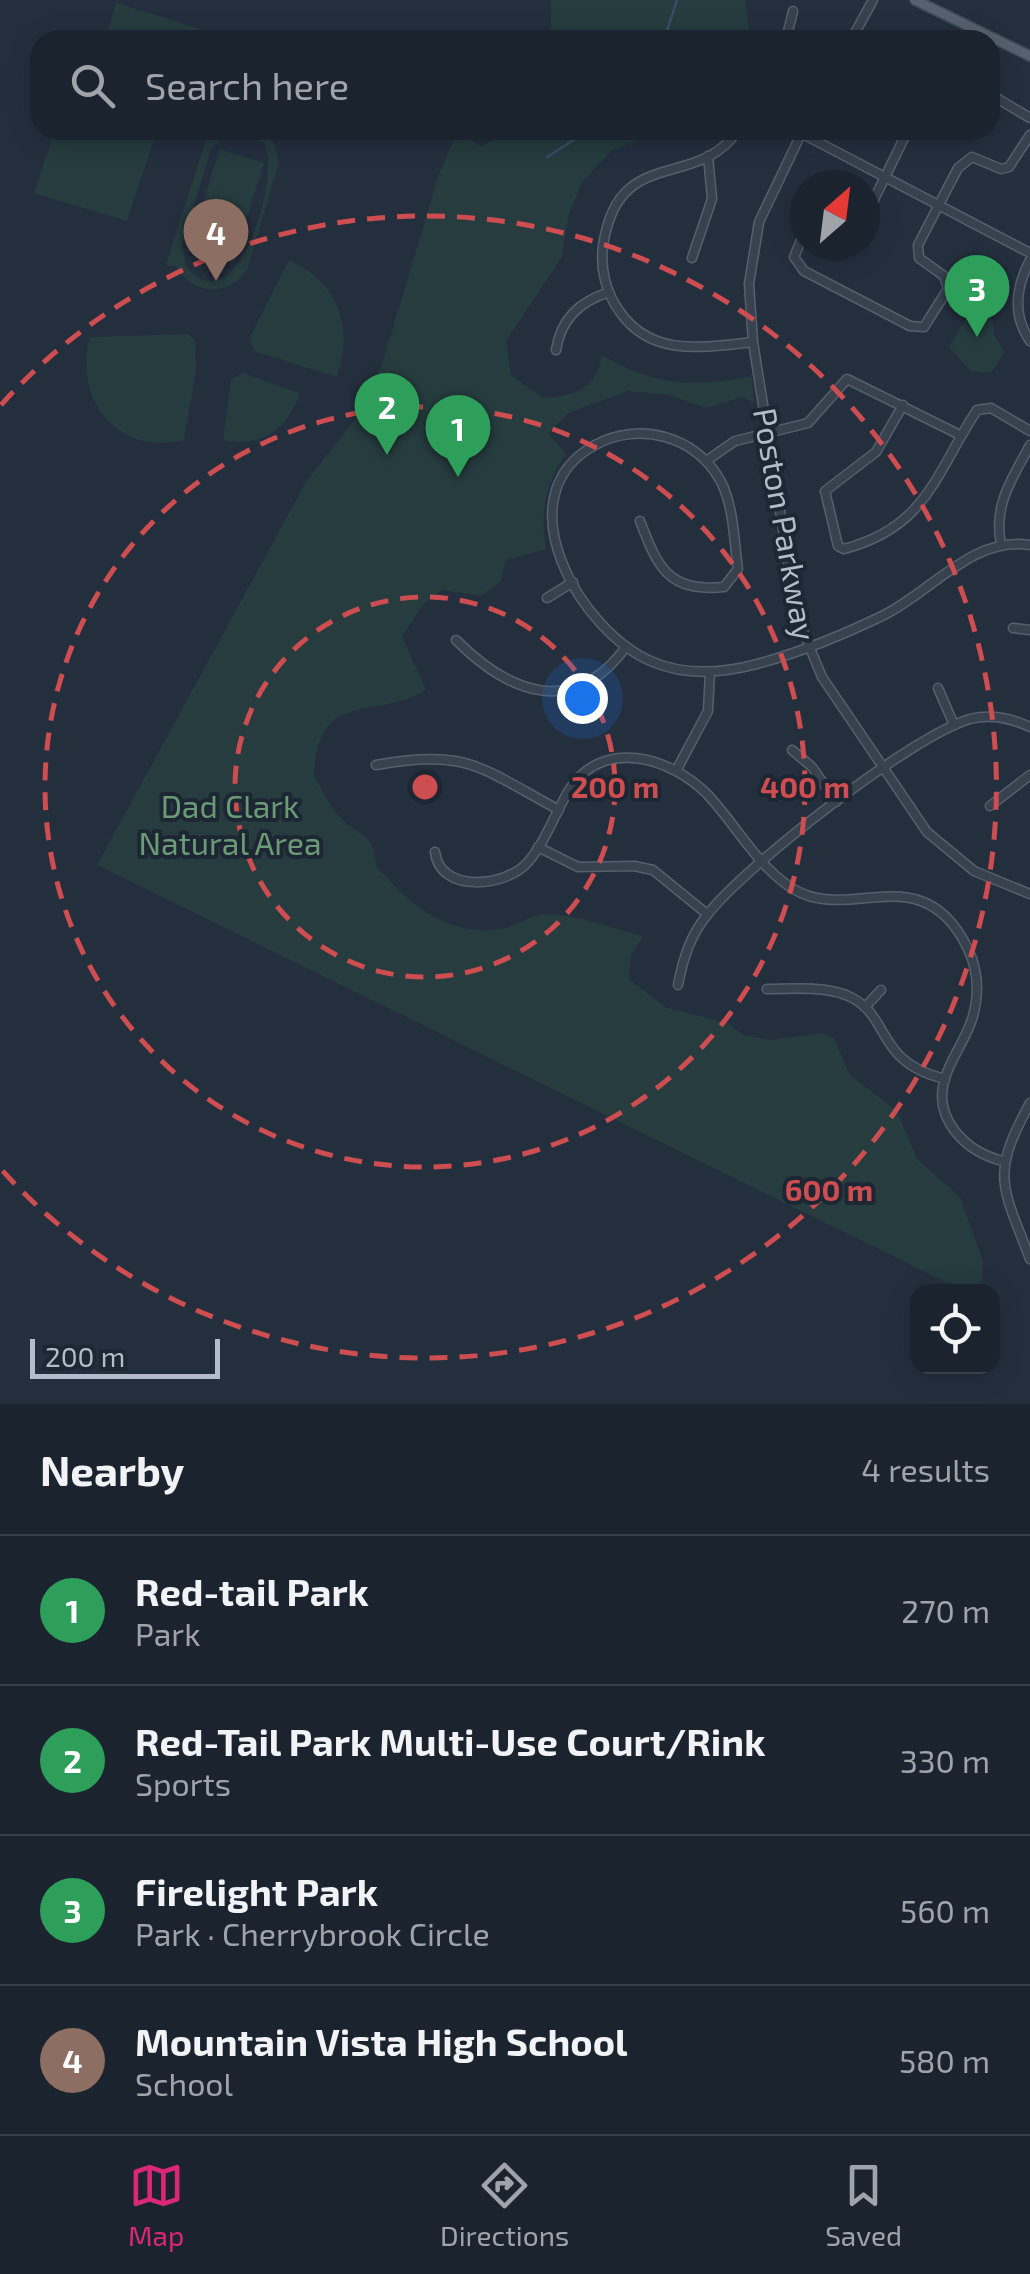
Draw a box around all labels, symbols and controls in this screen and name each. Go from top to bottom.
search box [30,30,1000,140]
icon: search [65,58,120,113]
text: Search here [145,62,349,108]
north arrow [790,170,880,260]
pin: 4 [184,198,248,281]
pin: 3 [944,255,1010,337]
pin: 2 [354,372,420,455]
pin: 1 [426,394,490,477]
street label: Poston Parkway [747,405,825,643]
your location [557,673,608,724]
text: 200 m [571,768,659,804]
text: 400 m [760,768,850,804]
centre of rings [407,769,443,805]
park label: Dad Clark Natural Area [138,786,322,861]
text: 600 m [785,1171,873,1207]
map controls [910,1284,1000,1374]
button: locate [910,1284,1000,1374]
scale bar [30,1334,220,1378]
text: 200 m [45,1339,125,1373]
text: Nearby [40,1444,184,1494]
text: 4 results [861,1450,990,1488]
text: Red-tail Park [135,1568,369,1614]
text: 1 [66,1591,79,1629]
text: 270 m [901,1591,990,1629]
text: Park [135,1614,200,1652]
text: Red-Tail Park Multi-Use Court/Rink [135,1718,765,1764]
text: 2 [63,1741,82,1779]
text: 330 m [900,1741,990,1779]
text: Sports [135,1764,231,1802]
text: Firelight Park [135,1868,378,1914]
text: 3 [63,1891,82,1929]
text: 560 m [900,1891,990,1929]
text: Park · Cherrybrook Circle [135,1914,490,1952]
text: Mountain Vista High School [135,2018,628,2064]
text: 4 [62,2041,83,2079]
text: 580 m [899,2041,990,2079]
text: School [135,2064,233,2102]
tab: Map [128,2158,184,2252]
tab: Directions [440,2158,569,2252]
tab: Saved [825,2158,902,2252]

